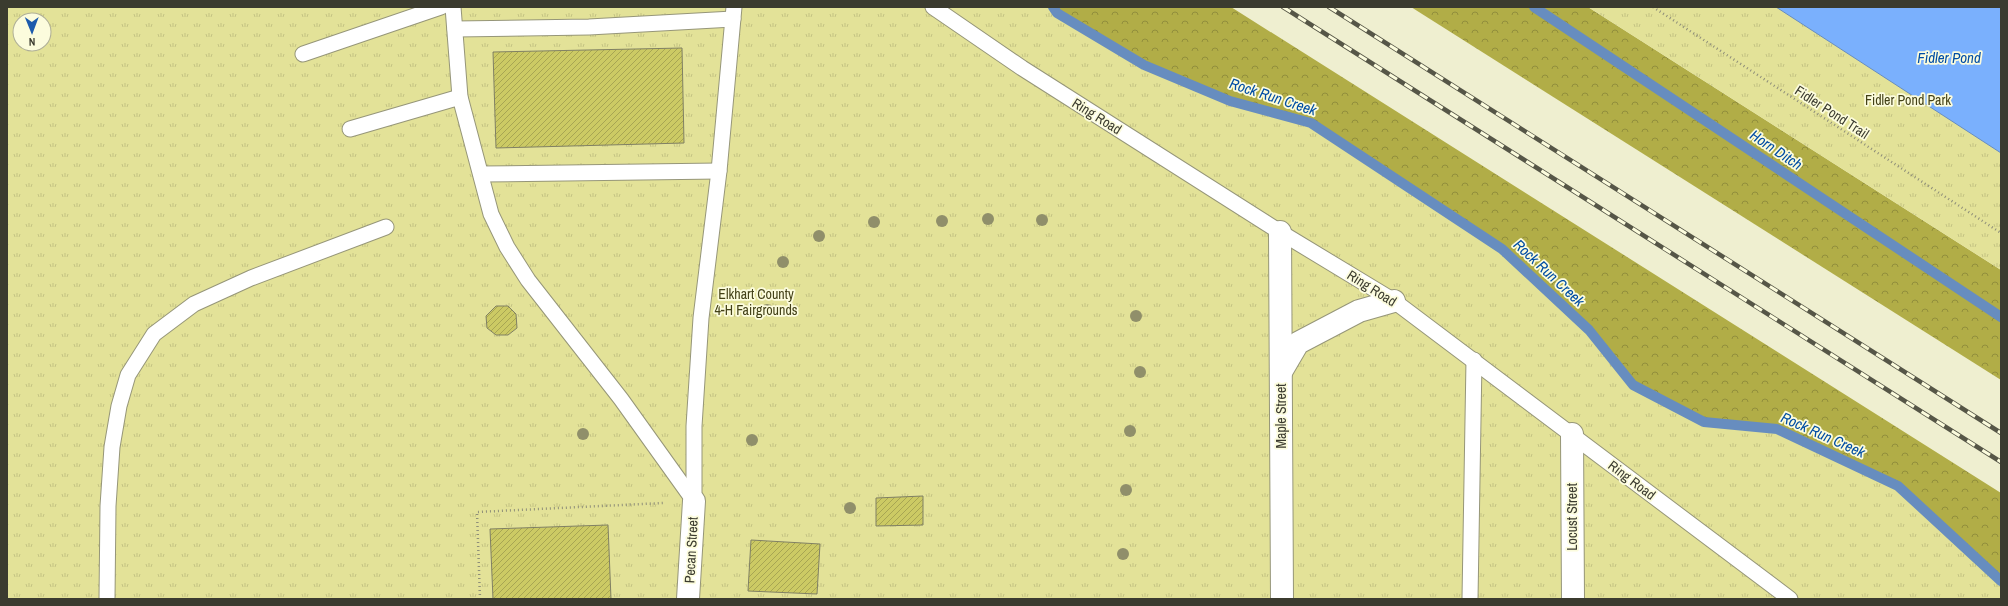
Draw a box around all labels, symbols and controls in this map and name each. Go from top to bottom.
north arrow [12,12,52,52]
text: N [29,35,36,49]
water label: Fidler Pond [1917,47,1981,68]
water label: Rock Run Creek [1227,73,1320,121]
street label: Fidler Pond Trail [1792,81,1872,143]
park label: Fidler Pond Park [1865,91,1951,109]
street label: Ring Road [1069,94,1125,138]
water label: Horn Ditch [1746,124,1807,175]
water label: Rock Run Creek [1509,234,1590,312]
street label: Ring Road [1344,266,1400,310]
park label: Elkhart County 4-H Fairgrounds [714,285,798,319]
street label: Maple Street [1272,383,1290,449]
water label: Rock Run Creek [1778,407,1869,463]
street label: Ring Road [1605,456,1659,504]
street label: Locust Street [1563,483,1581,551]
street label: Pecan Street [680,516,702,584]

